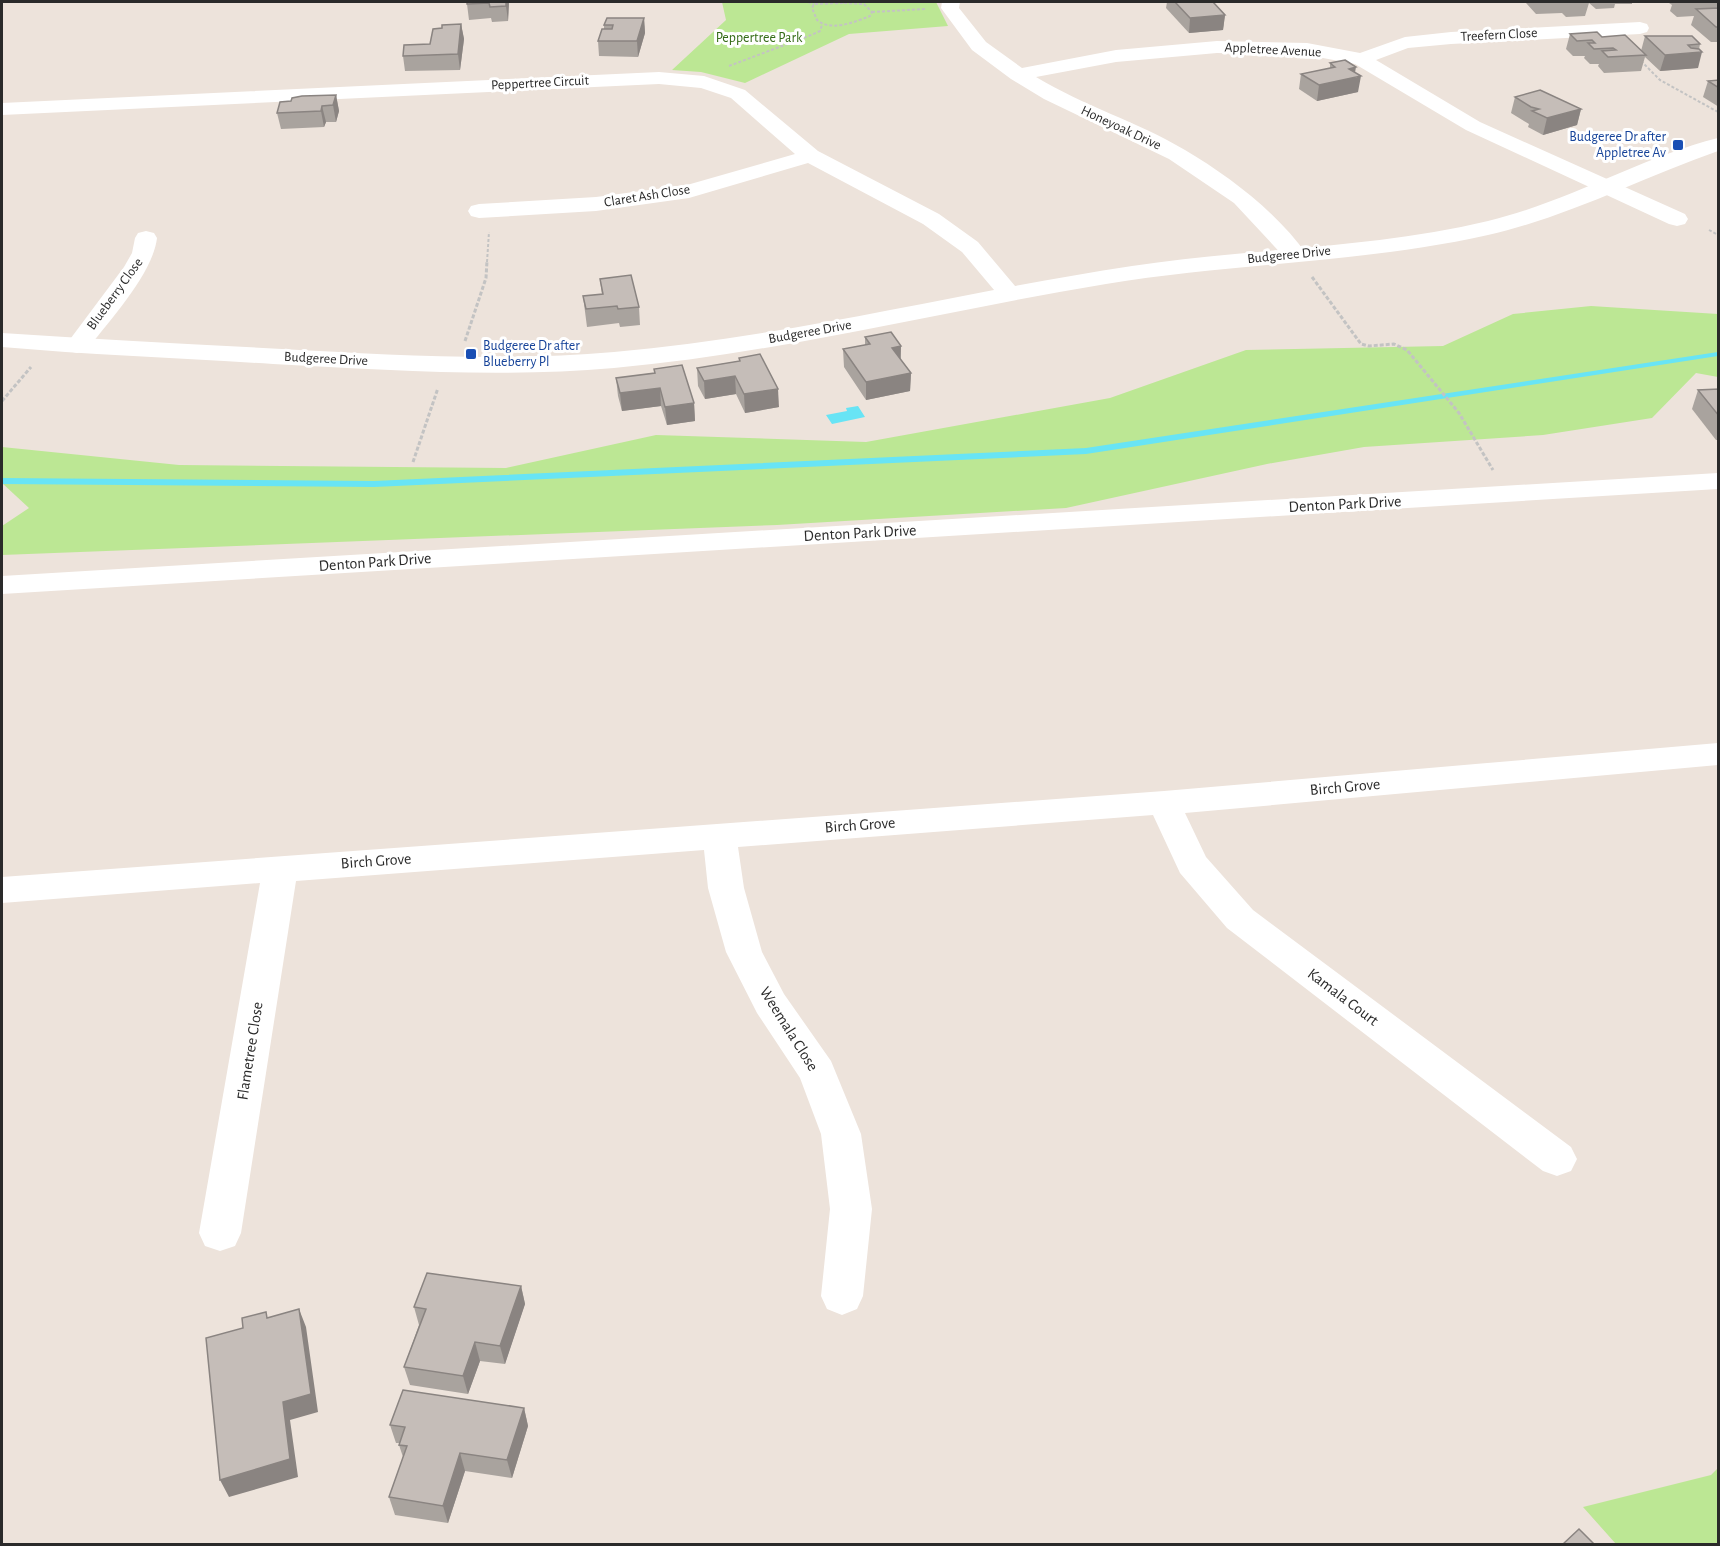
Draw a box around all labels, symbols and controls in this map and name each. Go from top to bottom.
street label: Treefern Close [1460,26,1538,44]
park label: Peppertree Park [716,31,803,45]
street label: Appletree Avenue [1224,40,1322,60]
street label: Peppertree Circuit [491,73,590,93]
street label: Honeyoak Drive [1079,103,1163,153]
place label: Budgeree Dr after Appletree Av [1569,130,1666,160]
marker: Budgeree Dr after Appletree Av [1671,138,1685,152]
street label: Claret Ash Close [603,182,691,210]
street label: Budgeree Drive [1246,244,1332,266]
street label: Blueberry Close [84,256,146,332]
street label: Budgeree Drive [767,318,853,346]
place label: Budgeree Dr after Blueberry Pl [483,339,580,369]
marker: Budgeree Dr after Blueberry Pl [464,347,478,361]
street label: Budgeree Drive [284,350,368,368]
street label: Denton Park Drive [1288,493,1402,515]
street label: Denton Park Drive [803,522,917,544]
street label: Denton Park Drive [318,550,432,574]
street label: Birch Grove [1309,776,1381,798]
street label: Birch Grove [824,815,896,835]
street label: Birch Grove [340,851,412,871]
street label: Kamala Court [1305,965,1381,1029]
street label: Weemala Close [757,984,821,1074]
street label: Flametree Close [234,1001,266,1101]

